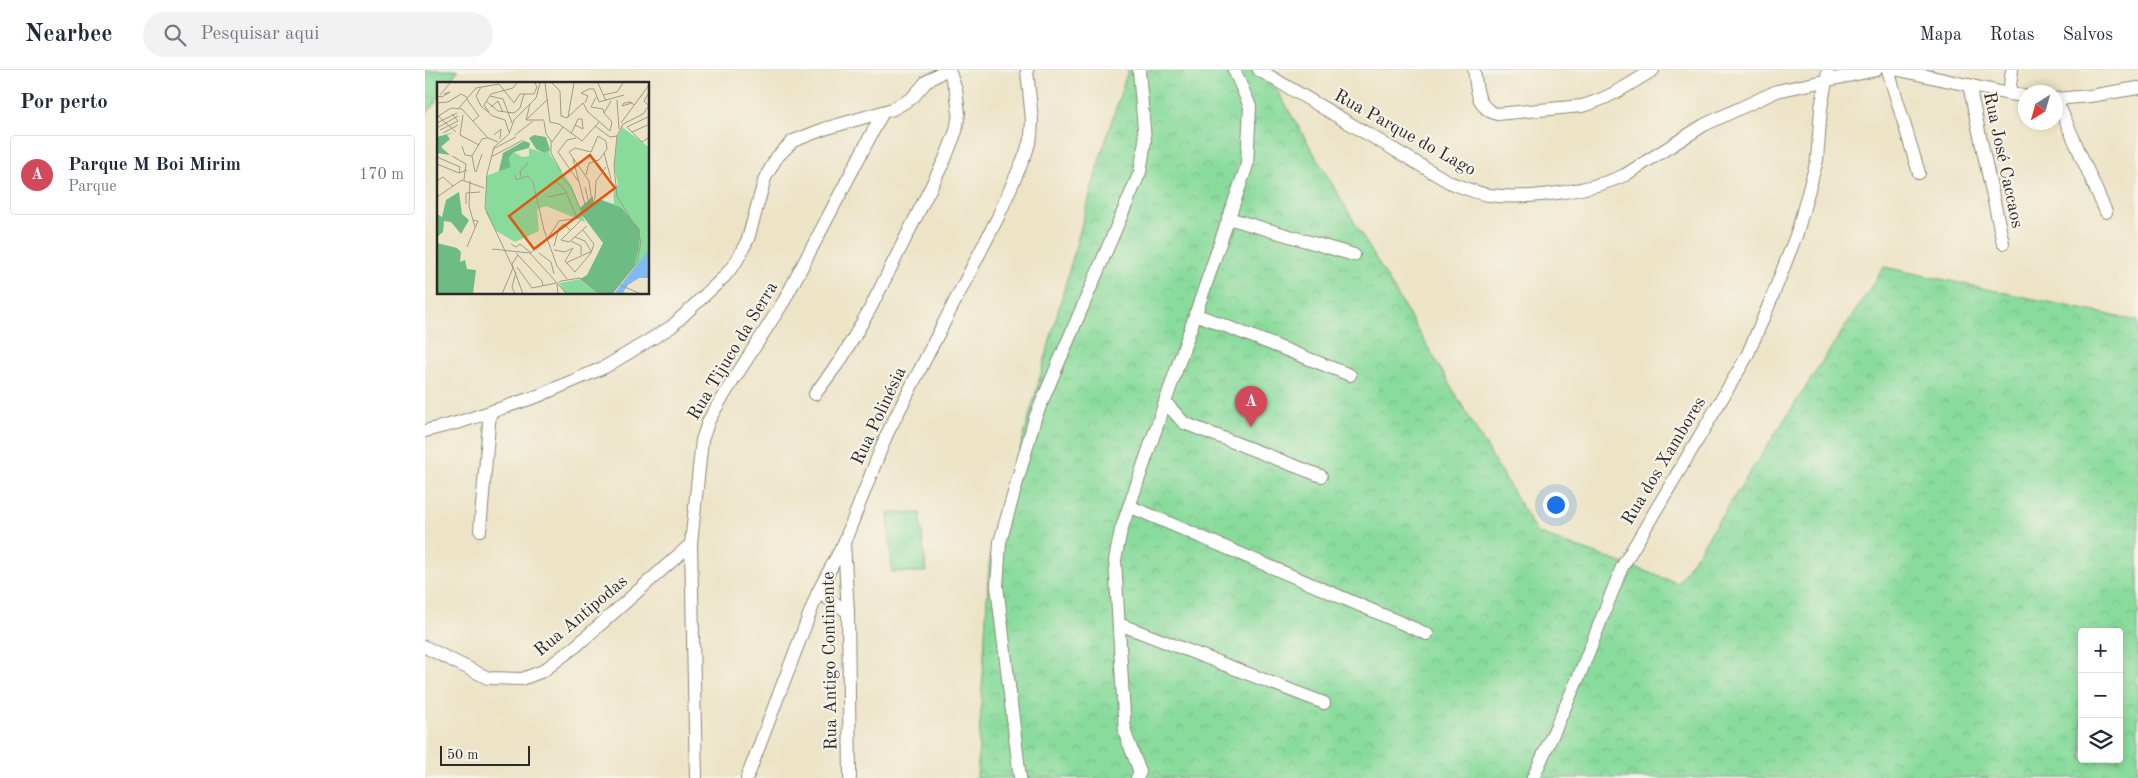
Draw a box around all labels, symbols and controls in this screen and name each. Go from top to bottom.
search box [143,12,493,57]
icon: search [161,21,189,49]
text: Nearbee [25,23,113,47]
text: Pesquisar aqui [201,25,319,44]
text: Mapa [1920,26,1962,44]
text: Rotas [1990,26,2035,44]
text: Salvos [2063,26,2113,44]
inset map [437,82,650,295]
north arrow [2018,85,2063,130]
street label: Rua Parque do Lago [1331,87,1479,179]
street label: Rua José Caccaos [1980,90,2026,230]
text: Por perto [20,92,108,113]
text: Parque M Boi Mirim [68,156,241,175]
text: A [31,167,43,183]
text: 170 m [359,167,404,183]
text: Parque [68,179,117,195]
street label: Rua Tijuco da Serra [685,279,781,423]
street label: Rua Polinésia [848,364,910,468]
pin: A [1235,386,1267,427]
street label: Rua dos Xambores [1619,394,1709,528]
your location [1543,492,1569,518]
street label: Rua Antigo Continente [819,571,841,751]
street label: Rua Antipodas [531,572,631,660]
map controls [2078,628,2123,763]
button: + [2078,628,2123,673]
button: − [2078,673,2123,718]
button: layers [2078,718,2123,763]
scale bar [440,743,530,766]
text: 50 m [447,748,478,762]

